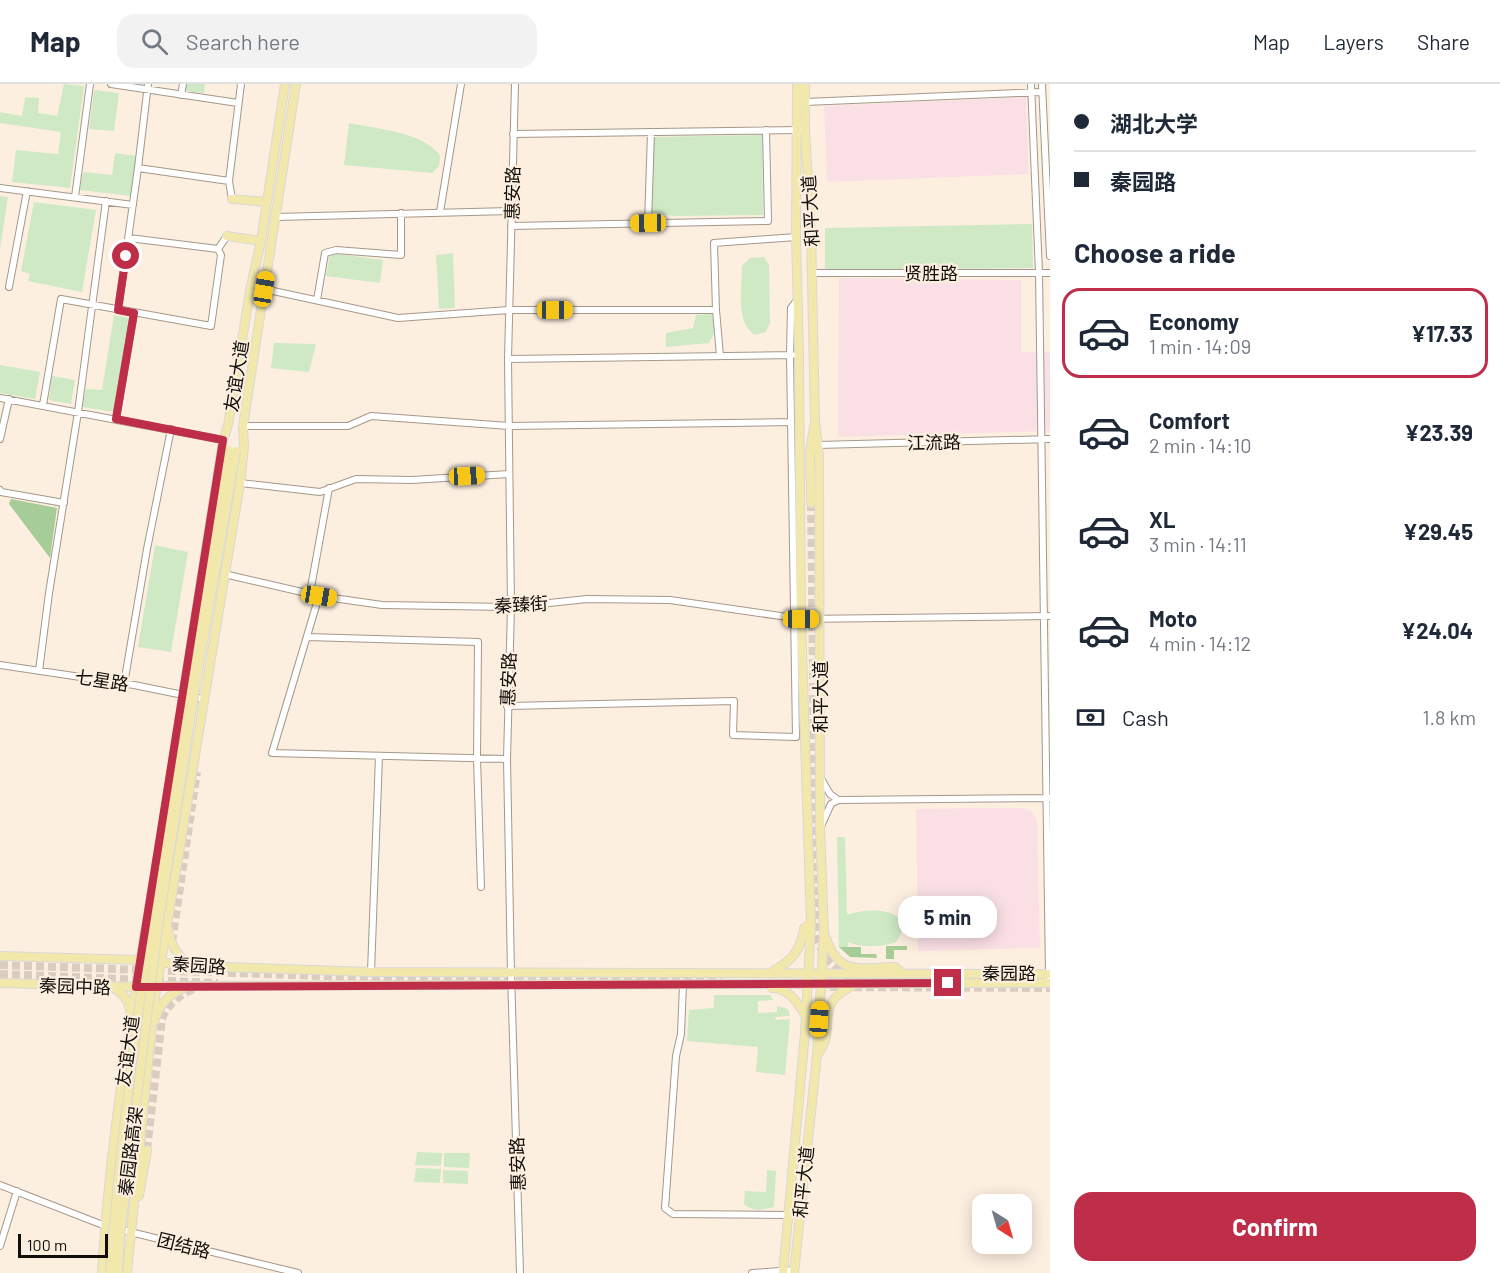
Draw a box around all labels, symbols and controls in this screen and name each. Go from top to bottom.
search box [117,14,537,68]
text: Map [30,24,81,58]
icon: search [138,25,171,58]
text: Search here [186,28,300,54]
text: Map [1253,29,1290,54]
text: Layers [1323,29,1384,54]
text: Share [1417,29,1470,54]
text: 湖北大学 [1110,110,1198,136]
street label: 惠安路 [501,166,523,220]
text: 秦园路 [1110,168,1176,194]
street label: 和平大道 [797,174,823,248]
car [630,214,666,232]
text: Choose a ride [1074,236,1236,268]
route start [112,242,139,269]
street label: 贤胜路 [904,262,958,284]
car [252,270,276,308]
car [537,301,573,319]
icon: car [1077,306,1131,360]
text: Economy [1149,308,1239,334]
text: ¥17.33 [1411,320,1473,346]
text: 1 min · 14:09 [1149,334,1251,358]
street label: 友谊大道 [220,339,252,413]
icon: car [1077,405,1131,459]
text: Comfort [1149,407,1230,433]
text: ¥23.39 [1405,419,1473,445]
street label: 江流路 [907,431,961,453]
text: 2 min · 14:10 [1149,433,1251,457]
car [449,466,485,486]
icon: car [1077,504,1131,558]
text: XL [1149,506,1175,532]
text: ¥29.45 [1403,518,1473,544]
text: 3 min · 14:11 [1149,532,1247,556]
car [300,584,338,608]
street label: 秦臻街 [493,592,549,616]
icon: car [1077,603,1131,657]
text: Moto [1149,605,1197,631]
car [783,610,819,628]
text: ¥24.04 [1401,617,1473,643]
text: 4 min · 14:12 [1149,631,1251,655]
street label: 惠安路 [496,652,520,706]
street label: 和平大道 [809,661,831,733]
street label: 七星路 [74,665,130,695]
icon: cash [1074,701,1107,734]
text: Cash [1122,704,1169,730]
text: 1.8 km [1422,705,1476,729]
callout: 5 min [898,896,998,938]
text: 5 min [924,905,971,929]
street label: 秦园路 [171,952,227,978]
street label: 秦园路 [982,962,1036,984]
route end [934,969,961,996]
street label: 秦园中路 [39,974,111,998]
car [809,1000,829,1038]
street label: 友谊大道 [111,1014,143,1088]
street label: 秦园路高架 [114,1105,146,1197]
street label: 惠安路 [505,1137,529,1191]
street label: 和平大道 [788,1145,818,1219]
button: Confirm [1074,1192,1476,1261]
north arrow [972,1194,1032,1254]
map controls [972,1194,1032,1254]
street label: 团结路 [155,1228,213,1262]
scale bar [18,1231,108,1258]
text: 100 m [27,1235,67,1254]

